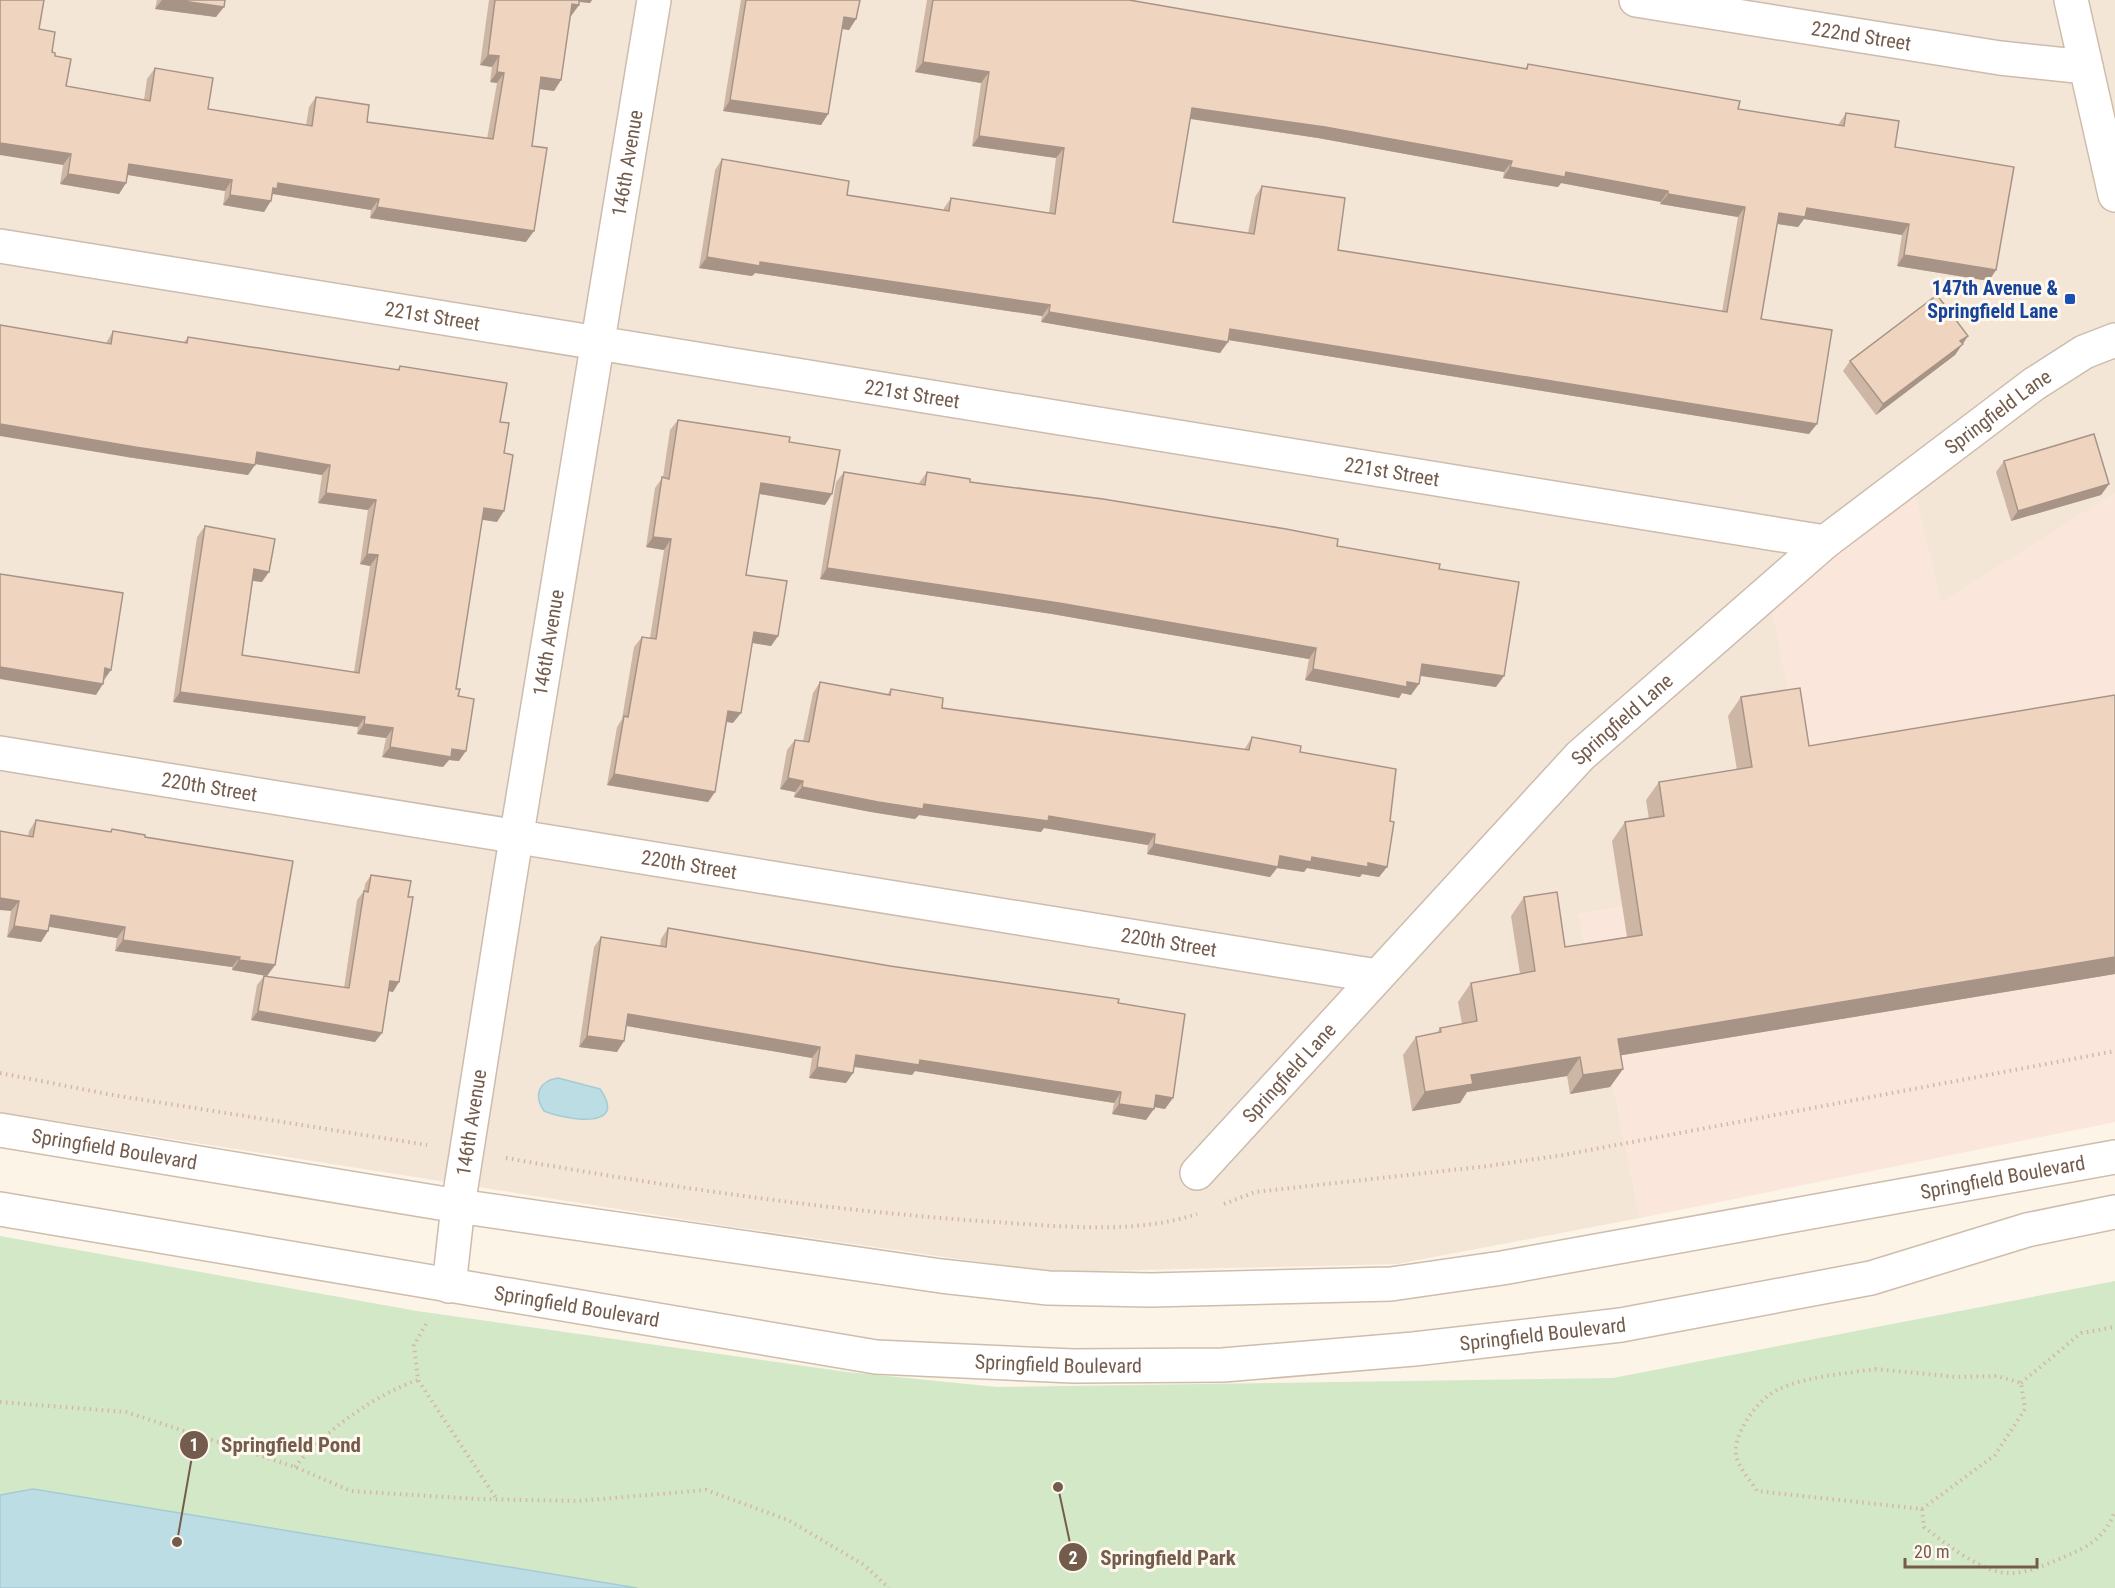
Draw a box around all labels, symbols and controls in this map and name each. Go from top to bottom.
street label: 222nd Street [1810,16,1913,56]
street label: 146th Avenue [607,108,648,218]
place label: 147th Avenue & Springfield Lane [1927,276,2058,323]
marker: 147th Avenue & Springfield Lane [2063,292,2077,306]
street label: 221st Street [383,297,482,336]
street label: Springfield Lane [1940,364,2056,459]
street label: 221st Street [863,374,962,413]
street label: 221st Street [1342,452,1441,491]
street label: 146th Avenue [528,588,569,698]
street label: Springfield Lane [1566,668,1678,770]
street label: 220th Street [160,767,259,806]
street label: 220th Street [639,845,739,884]
street label: 220th Street [1119,923,1218,962]
street label: Springfield Lane [1237,1018,1341,1128]
street label: 146th Avenue [451,1068,491,1177]
street label: Springfield Boulevard [30,1123,199,1175]
street label: Springfield Boulevard [1918,1151,2087,1204]
street label: Springfield Boulevard [492,1281,661,1332]
street label: Springfield Boulevard [1458,1313,1627,1356]
street label: Springfield Boulevard [974,1350,1142,1378]
callout: Springfield Pond [179,1425,373,1464]
text: Springfield Pond [221,1433,361,1457]
text: 1 [189,1434,199,1455]
scale bar [1905,1531,2037,1569]
callout: Springfield Park [1058,1538,1248,1577]
text: 20 m [1914,1541,1949,1562]
text: Springfield Park [1100,1546,1237,1570]
text: 2 [1068,1547,1078,1568]

